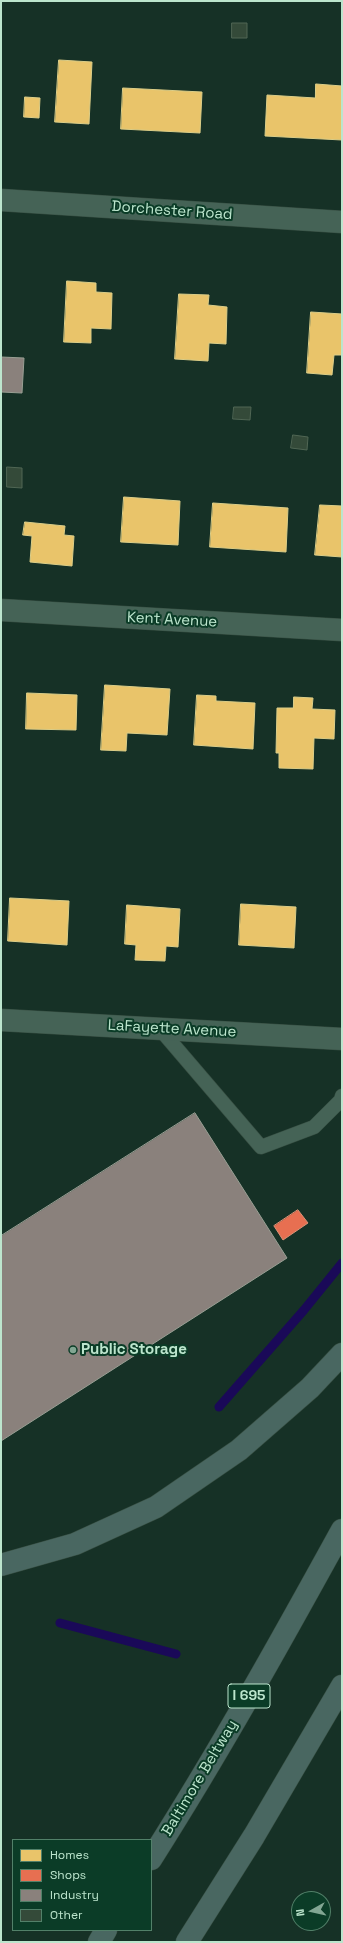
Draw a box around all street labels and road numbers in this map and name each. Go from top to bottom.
street label: Dorchester Road [111,198,233,224]
street label: Kent Avenue [126,609,218,631]
street label: LaFayette Avenue [107,1017,237,1041]
road number: I 695 [228,1684,270,1708]
street label: Baltimore Beltway [158,1717,242,1839]

